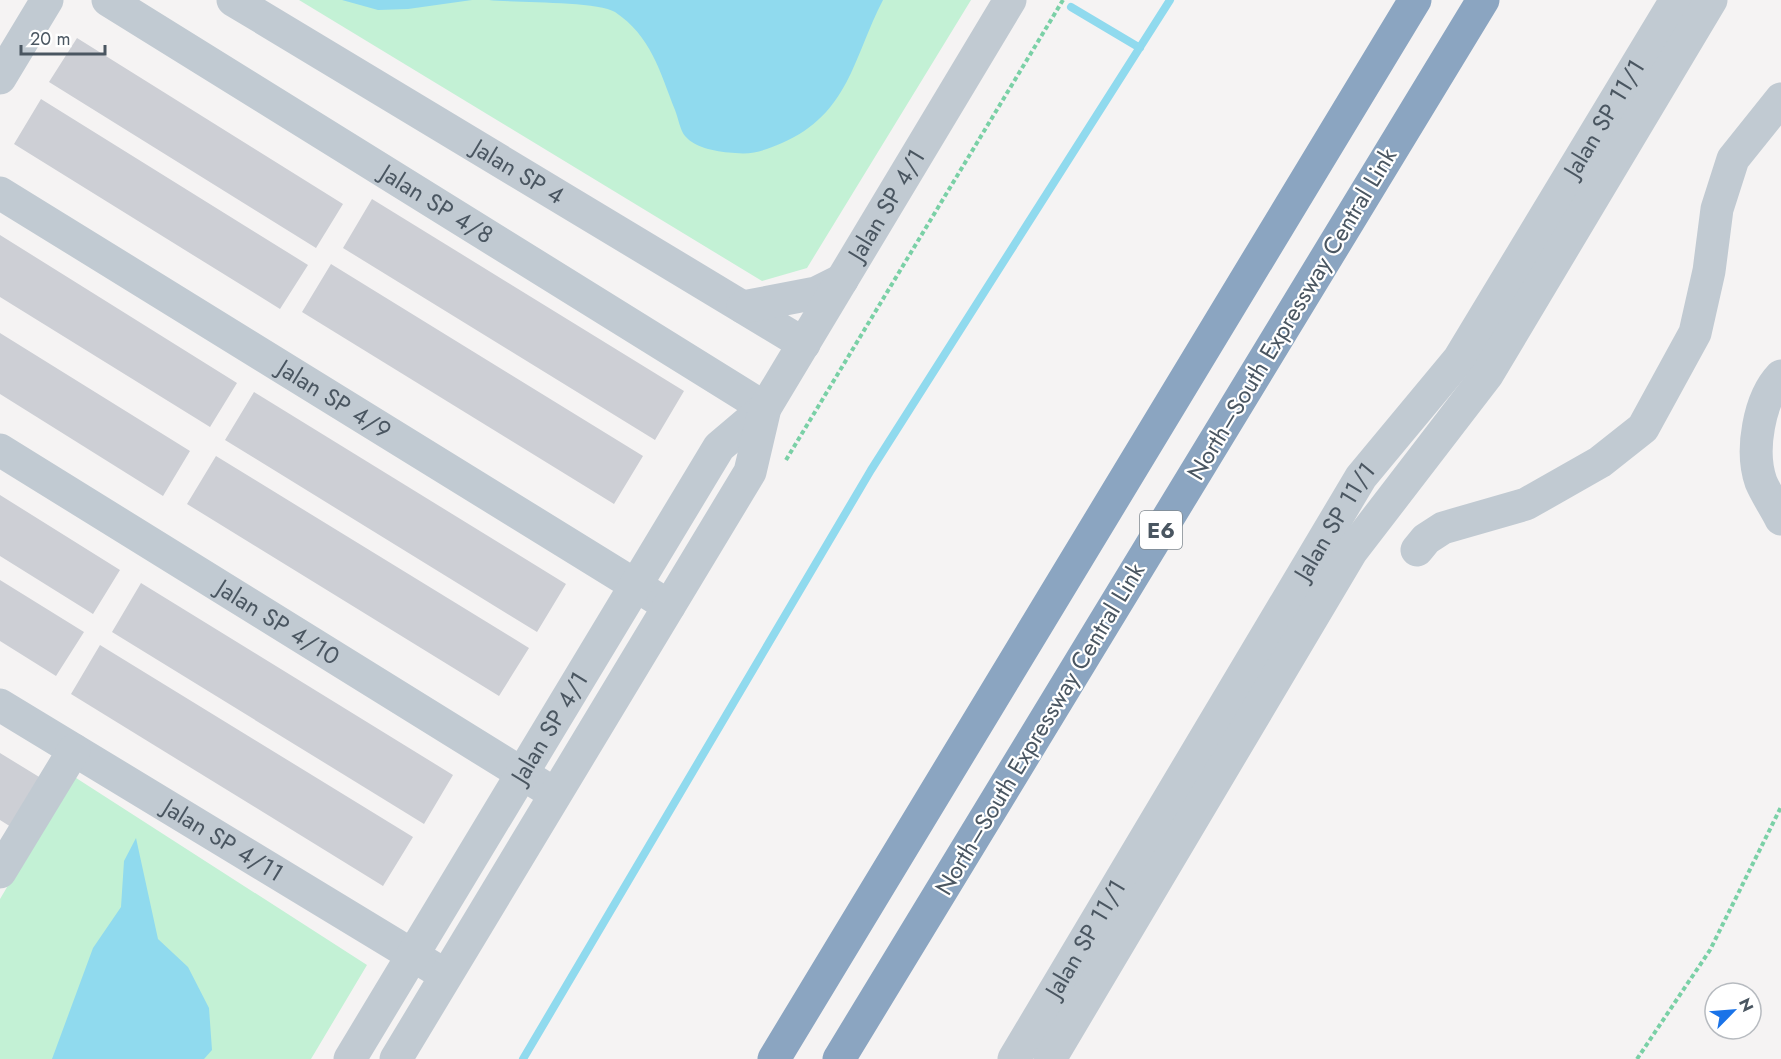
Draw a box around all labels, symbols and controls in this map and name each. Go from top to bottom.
scale bar [21,18,105,56]
text: 20 m [30,26,70,52]
street label: Jalan SP 11/1 [1553,52,1653,187]
street label: Jalan SP 4 [463,129,571,213]
street label: North–South Expressway Central Link [1178,141,1405,487]
street label: Jalan SP 4/1 [838,142,934,270]
street label: Jalan SP 4/8 [371,154,500,252]
street label: Jalan SP 4/9 [269,349,398,448]
street label: Jalan SP 11/1 [1284,454,1383,590]
road number: E6 [1140,511,1182,549]
street label: North–South Expressway Central Link [926,556,1153,902]
street label: Jalan SP 4/10 [207,569,347,673]
street label: Jalan SP 4/1 [501,665,597,792]
street label: Jalan SP 4/11 [154,788,291,890]
street label: Jalan SP 11/1 [1035,873,1134,1007]
north arrow [1703,981,1763,1041]
text: N [1733,994,1759,1015]

